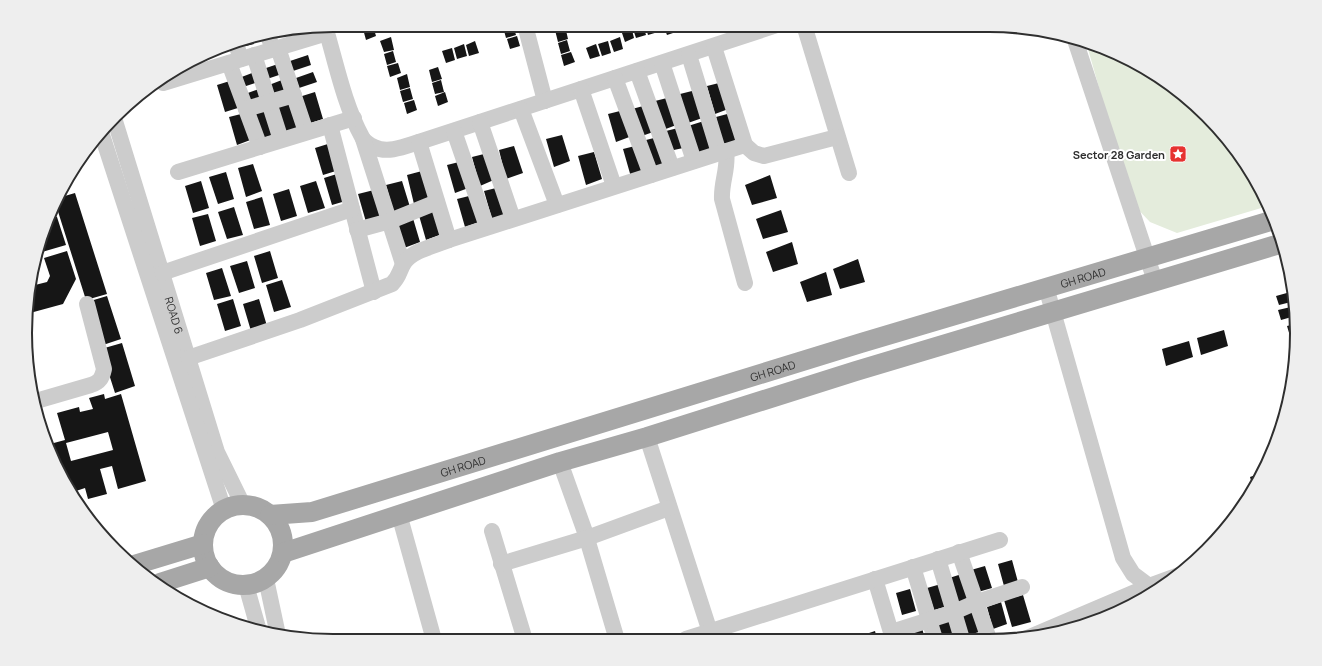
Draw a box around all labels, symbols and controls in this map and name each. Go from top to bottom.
place icon: Sector 28 Garden [1168,144,1188,164]
place label: Sector 28 Garden [1073,147,1165,162]
street label: GH ROAD [1058,263,1107,291]
street label: ROAD 6 [162,295,188,336]
street label: GH ROAD [748,356,797,384]
street label: GH ROAD [438,452,487,480]

